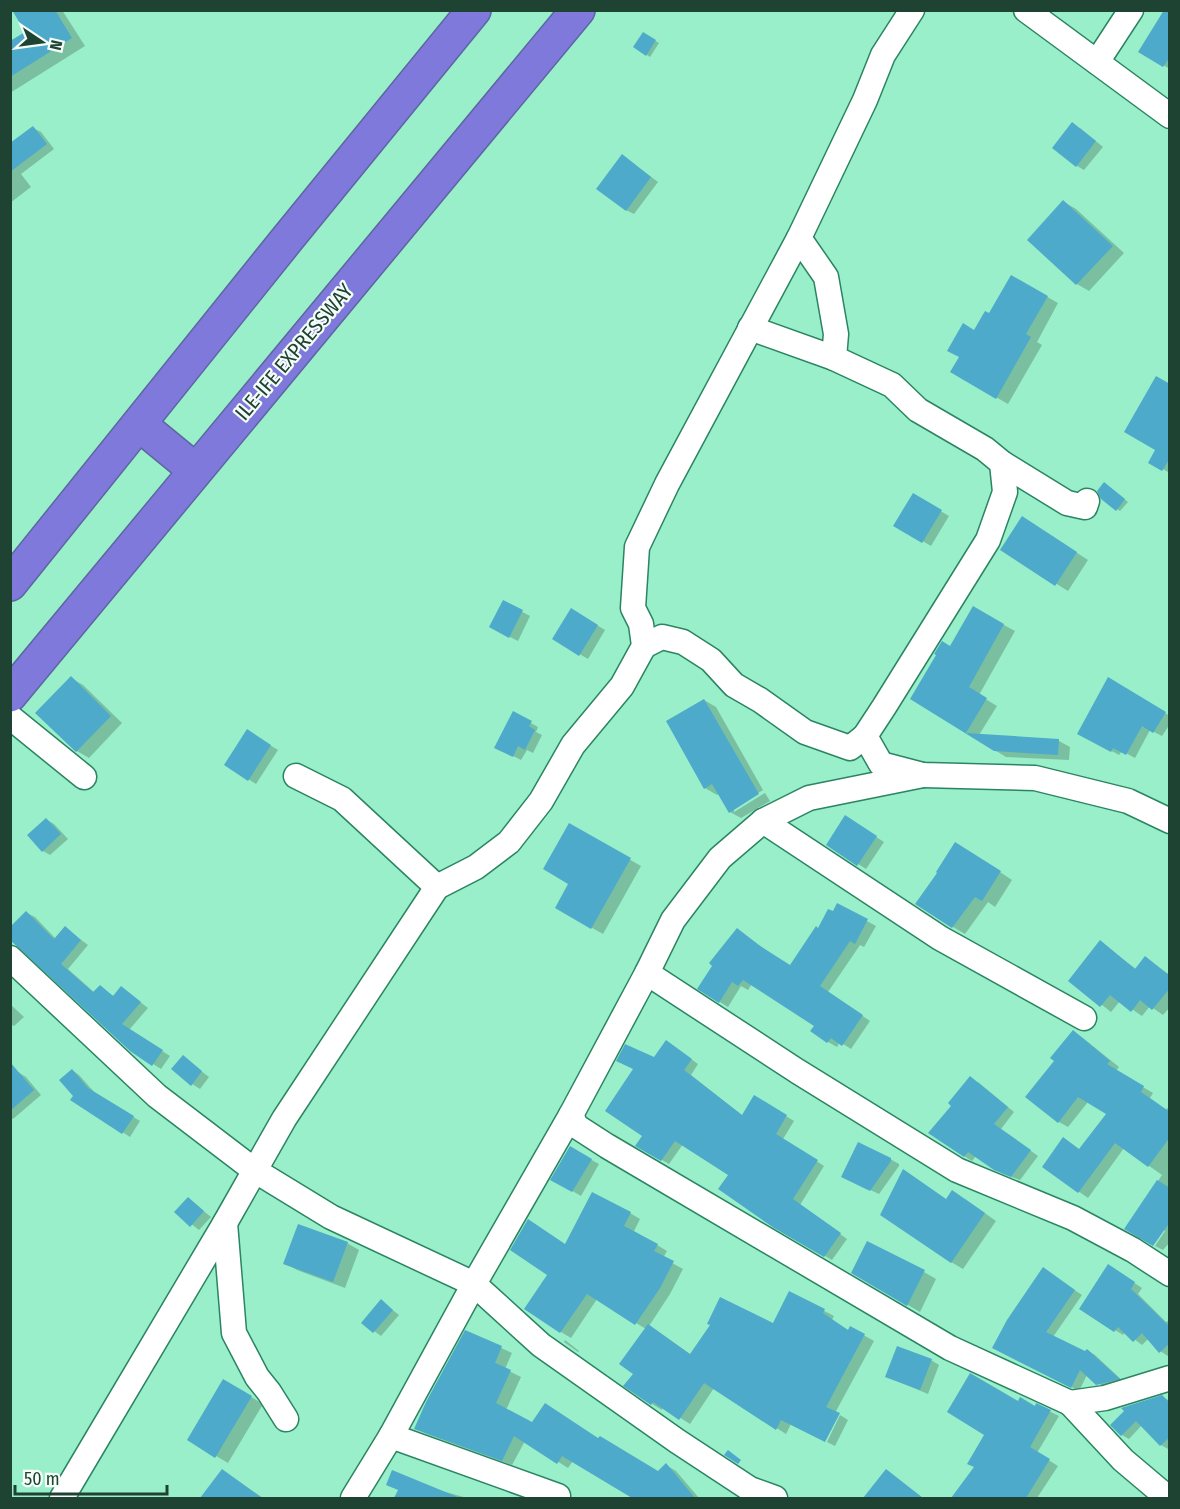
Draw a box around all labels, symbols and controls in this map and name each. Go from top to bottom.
north arrow [12,12,72,72]
text: N [46,38,66,52]
street label: ILE-IFE EXPRESSWAY [229,278,359,426]
scale bar [15,1458,166,1496]
text: 50 m [24,1468,60,1490]

